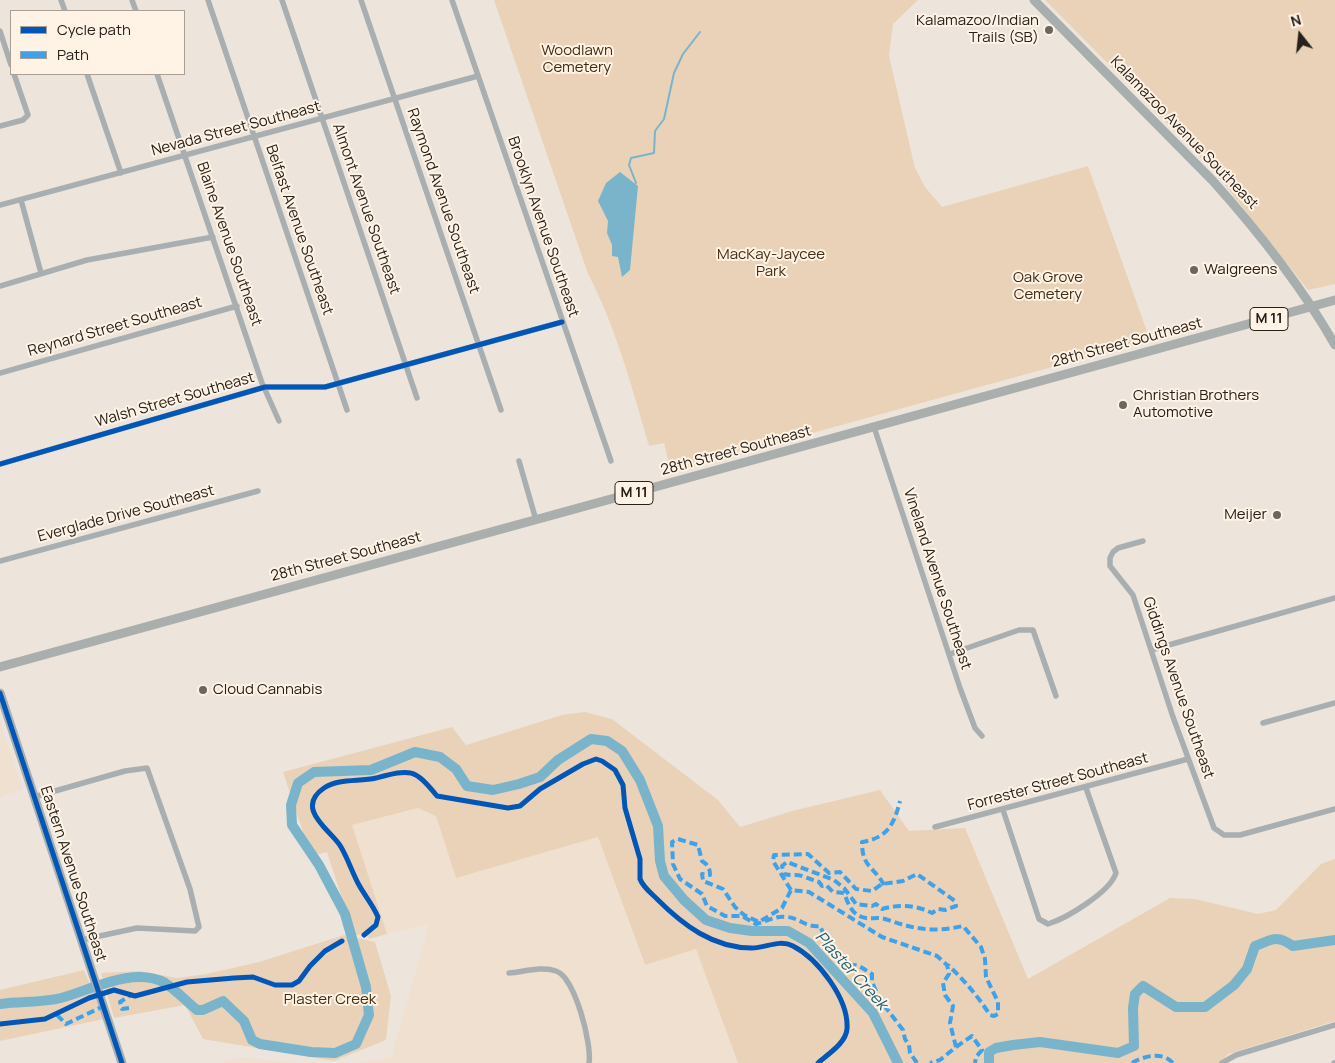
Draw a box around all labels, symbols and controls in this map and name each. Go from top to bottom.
legend [10,10,185,75]
north arrow [1275,10,1325,60]
text: N [1288,10,1303,31]
place label: Kalamazoo/Indian Trails (SB) [916,12,1039,47]
text: Cycle path [57,19,131,40]
marker: Kalamazoo/Indian Trails (SB) [1043,24,1055,36]
park label: Woodlawn Cemetery [541,42,613,77]
text: Path [57,44,89,65]
street label: Kalamazoo Avenue Southeast [1106,53,1262,213]
street label: Nevada Street Southeast [149,98,323,160]
street label: Raymond Avenue Southeast [403,106,483,296]
street label: Almont Avenue Southeast [328,121,404,297]
street label: Brooklyn Avenue Southeast [504,134,582,320]
street label: Belfast Avenue Southeast [261,142,337,318]
street label: Blaine Avenue Southeast [192,160,266,328]
park label: MacKay-Jaycee Park [717,246,825,281]
place label: Walgreens [1204,261,1277,279]
marker: Walgreens [1188,264,1200,276]
park label: Oak Grove Cemetery [1013,269,1083,304]
street label: Reynard Street Southeast [26,294,204,360]
road number: M 11 [1250,308,1288,330]
street label: 28th Street Southeast [1050,314,1204,372]
street label: Walsh Street Southeast [93,369,257,431]
place label: Christian Brothers Automotive [1133,387,1259,422]
marker: Christian Brothers Automotive [1117,399,1129,411]
street label: 28th Street Southeast [659,422,813,480]
street label: Everglade Drive Southeast [36,482,216,546]
road number: M 11 [615,482,653,504]
street label: Vineland Avenue Southeast [899,486,975,672]
place label: Meijer [1224,506,1267,524]
marker: Meijer [1271,509,1283,521]
street label: 28th Street Southeast [269,528,423,586]
street label: Giddings Avenue Southeast [1138,595,1218,781]
place label: Cloud Cannabis [213,681,322,699]
marker: Cloud Cannabis [197,684,209,696]
street label: Forrester Street Southeast [966,749,1150,815]
street label: Eastern Avenue Southeast [36,784,110,964]
water label: Plaster Creek [811,928,891,1014]
park label: Plaster Creek [284,991,376,1009]

